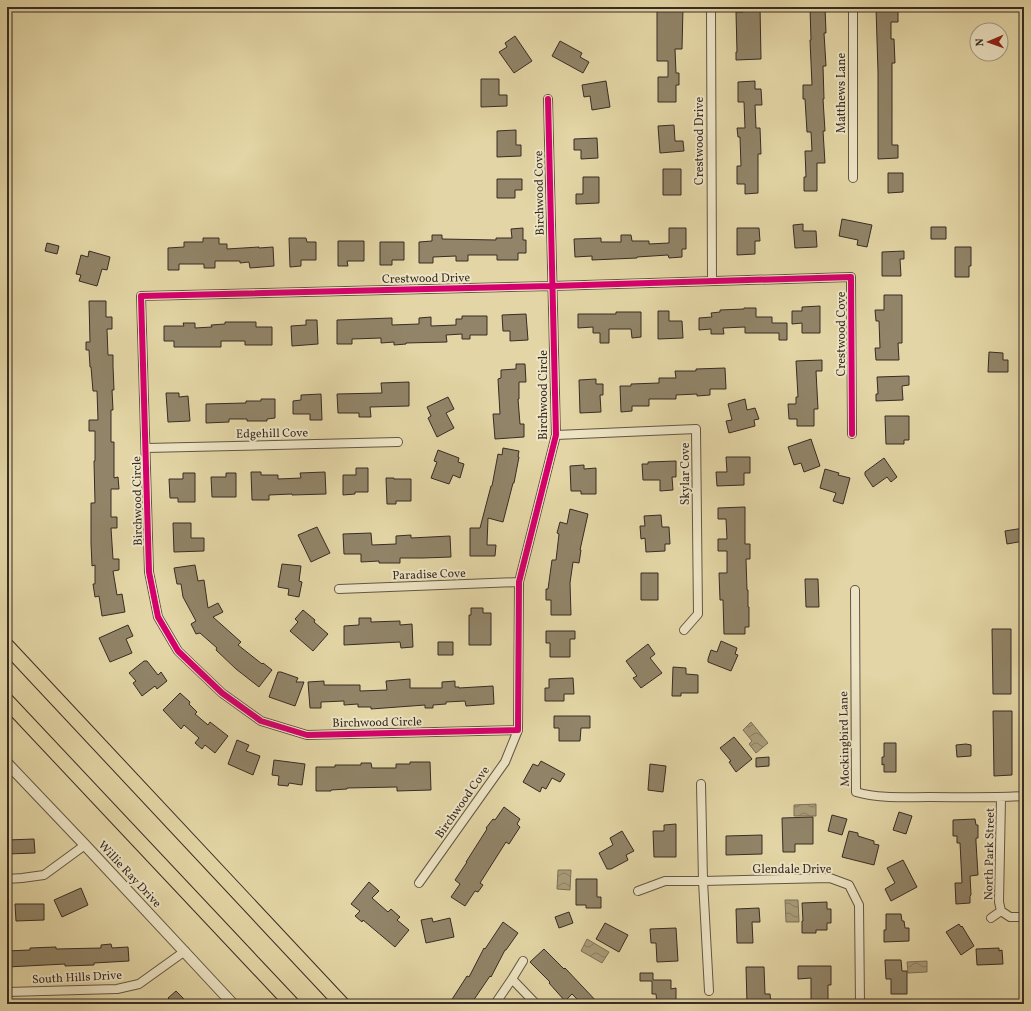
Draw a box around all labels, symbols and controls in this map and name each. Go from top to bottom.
north arrow [969,22,1009,62]
text: N [973,38,988,47]
street label: Matthews Lane [834,53,850,133]
street label: Crestwood Drive [692,97,708,185]
street label: Birchwood Cove [531,150,549,236]
street label: Crestwood Drive [382,270,471,288]
street label: Crestwood Cove [834,291,850,377]
street label: Birchwood Circle [536,350,552,440]
street label: Edgehill Cove [236,425,309,443]
street label: Skylar Cove [678,442,694,505]
street label: Birchwood Circle [129,456,147,546]
street label: Paradise Cove [392,566,466,584]
street label: Mockingbird Lane [836,691,854,787]
street label: Birchwood Circle [332,714,422,732]
street label: Birchwood Cove [432,763,494,842]
street label: North Park Street [981,808,999,900]
street label: Willie Ray Drive [94,838,165,912]
street label: Glendale Drive [753,862,832,878]
street label: South Hills Drive [32,968,123,988]

